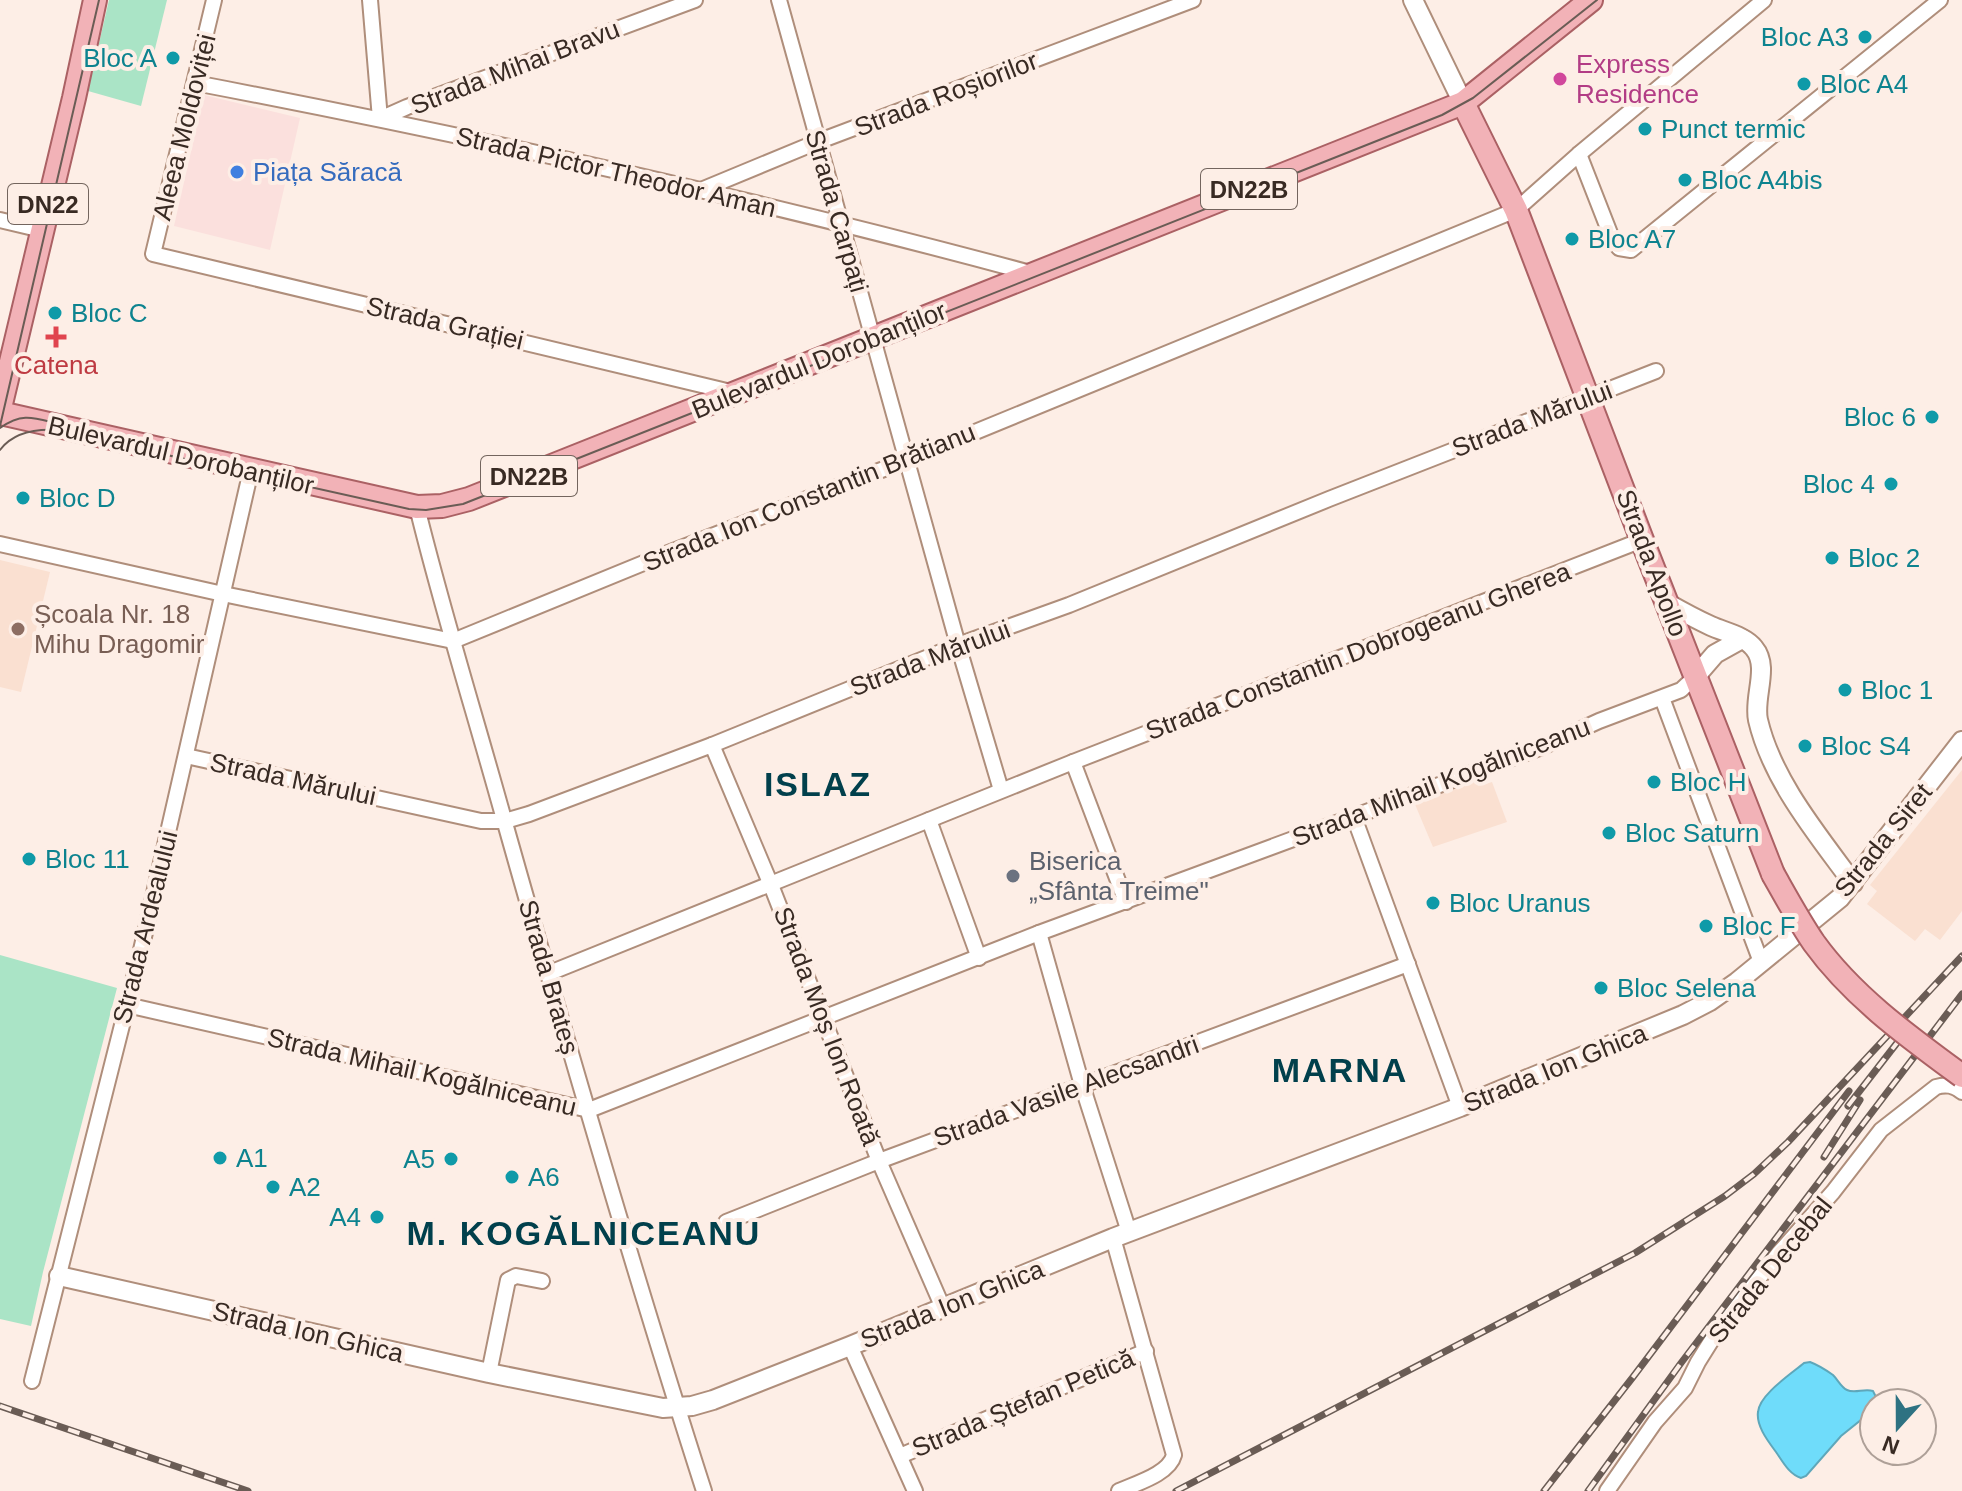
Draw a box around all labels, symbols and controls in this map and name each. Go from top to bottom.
street label: Strada Mihai Bravu [406,13,624,121]
place label: Bloc A3 [1761,22,1849,52]
marker: Bloc A3 [1856,28,1874,46]
street label: Aleea Moldoviței [146,31,222,223]
place label: Bloc A [83,43,158,73]
street label: Strada Roșiorilor [850,45,1042,143]
marker: Bloc A [164,49,182,67]
place label: Express Residence [1576,49,1699,109]
place label: Bloc A4 [1820,69,1908,99]
marker: Express Residence [1551,70,1569,88]
marker: Bloc A4 [1795,75,1813,93]
place label: Punct termic [1661,114,1806,144]
marker: Punct termic [1636,120,1654,138]
street label: Strada Pictor Theodor Aman [453,121,779,223]
street label: Strada Carpați [799,126,875,296]
place label: Piața Săracă [253,157,402,187]
marker: Piața Săracă [228,163,246,181]
place label: Bloc A4bis [1701,165,1822,195]
road number: DN22B [1201,169,1297,209]
marker: Bloc A4bis [1676,171,1694,189]
road number: DN22 [8,184,88,224]
place label: Bloc A7 [1588,224,1676,254]
marker: Bloc A7 [1563,230,1581,248]
street label: Strada Grației [363,290,527,356]
street label: Bulevardul Dorobanților [687,295,951,425]
place label: Bloc C [71,298,148,328]
marker: Bloc C [46,304,64,322]
marker: Catena [47,328,65,346]
place label: Catena [14,350,98,380]
street label: Strada Mărului [1448,375,1616,463]
place label: Bloc 6 [1844,402,1916,432]
marker: Bloc 6 [1923,408,1941,426]
street label: Bulevardul Dorobanților [45,410,317,500]
street label: Strada Ion Constantin Brătianu [639,416,979,578]
road number: DN22B [481,456,577,496]
place label: Bloc 4 [1803,469,1875,499]
marker: Bloc 4 [1882,475,1900,493]
place label: Bloc D [39,483,116,513]
street label: Strada Apollo [1610,485,1694,641]
marker: Bloc D [14,489,32,507]
place label: Bloc 2 [1848,543,1920,573]
marker: Bloc 2 [1823,549,1841,567]
street label: Strada Constantin Dobrogeanu Gherea [1141,556,1575,746]
place label: Școala Nr. 18 Mihu Dragomir [34,599,205,659]
street label: Strada Mărului [846,614,1014,702]
marker: Școala Nr. 18 Mihu Dragomir [9,620,27,638]
place label: Bloc 1 [1861,675,1933,705]
marker: Bloc 1 [1836,681,1854,699]
street label: Strada Mihail Kogălniceanu [1288,711,1594,853]
place label: Bloc S4 [1821,731,1911,761]
marker: Bloc S4 [1796,737,1814,755]
street label: Strada Mărului [207,747,379,811]
district label: ISLAZ [764,765,872,803]
place label: Bloc H [1670,767,1747,797]
marker: Bloc H [1645,773,1663,791]
street label: Strada Siret [1828,777,1938,903]
place label: Bloc Saturn [1625,818,1759,848]
marker: Bloc Saturn [1600,824,1618,842]
street label: Strada Ardealului [106,827,184,1027]
place label: Bloc 11 [45,844,130,874]
place label: Biserica „Sfânta Treime" [1029,846,1209,906]
marker: Bloc 11 [20,850,38,868]
marker: Biserica „Sfânta Treime" [1004,867,1022,885]
place label: Bloc Uranus [1449,888,1591,918]
marker: Bloc Uranus [1424,894,1442,912]
street label: Strada Brateș [513,896,585,1058]
street label: Strada Moș Ion Roată [768,903,887,1150]
place label: Bloc F [1722,911,1796,941]
marker: Bloc F [1697,917,1715,935]
place label: Bloc Selena [1617,973,1756,1003]
marker: Bloc Selena [1592,979,1610,997]
street label: Strada Ion Ghica [1459,1017,1652,1118]
street label: Strada Mihail Kogălniceanu [264,1022,580,1122]
street label: Strada Vasile Alecsandri [929,1029,1203,1153]
district label: MARNA [1272,1051,1408,1089]
place label: A1 [236,1143,268,1173]
place label: A5 [403,1144,435,1174]
marker: A1 [211,1149,229,1167]
marker: A5 [442,1150,460,1168]
place label: A6 [528,1162,560,1192]
marker: A6 [503,1168,521,1186]
place label: A2 [289,1172,321,1202]
marker: A2 [264,1178,282,1196]
street label: Strada Decebal [1702,1191,1838,1349]
place label: A4 [329,1202,361,1232]
marker: A4 [368,1208,386,1226]
district label: M. KOGĂLNICEANU [407,1214,761,1252]
street label: Strada Ion Ghica [856,1253,1049,1354]
street label: Strada Ion Ghica [210,1295,407,1369]
street label: Strada Ștefan Petică [907,1342,1139,1463]
north arrow [1858,1387,1938,1467]
text: N [1879,1431,1903,1460]

